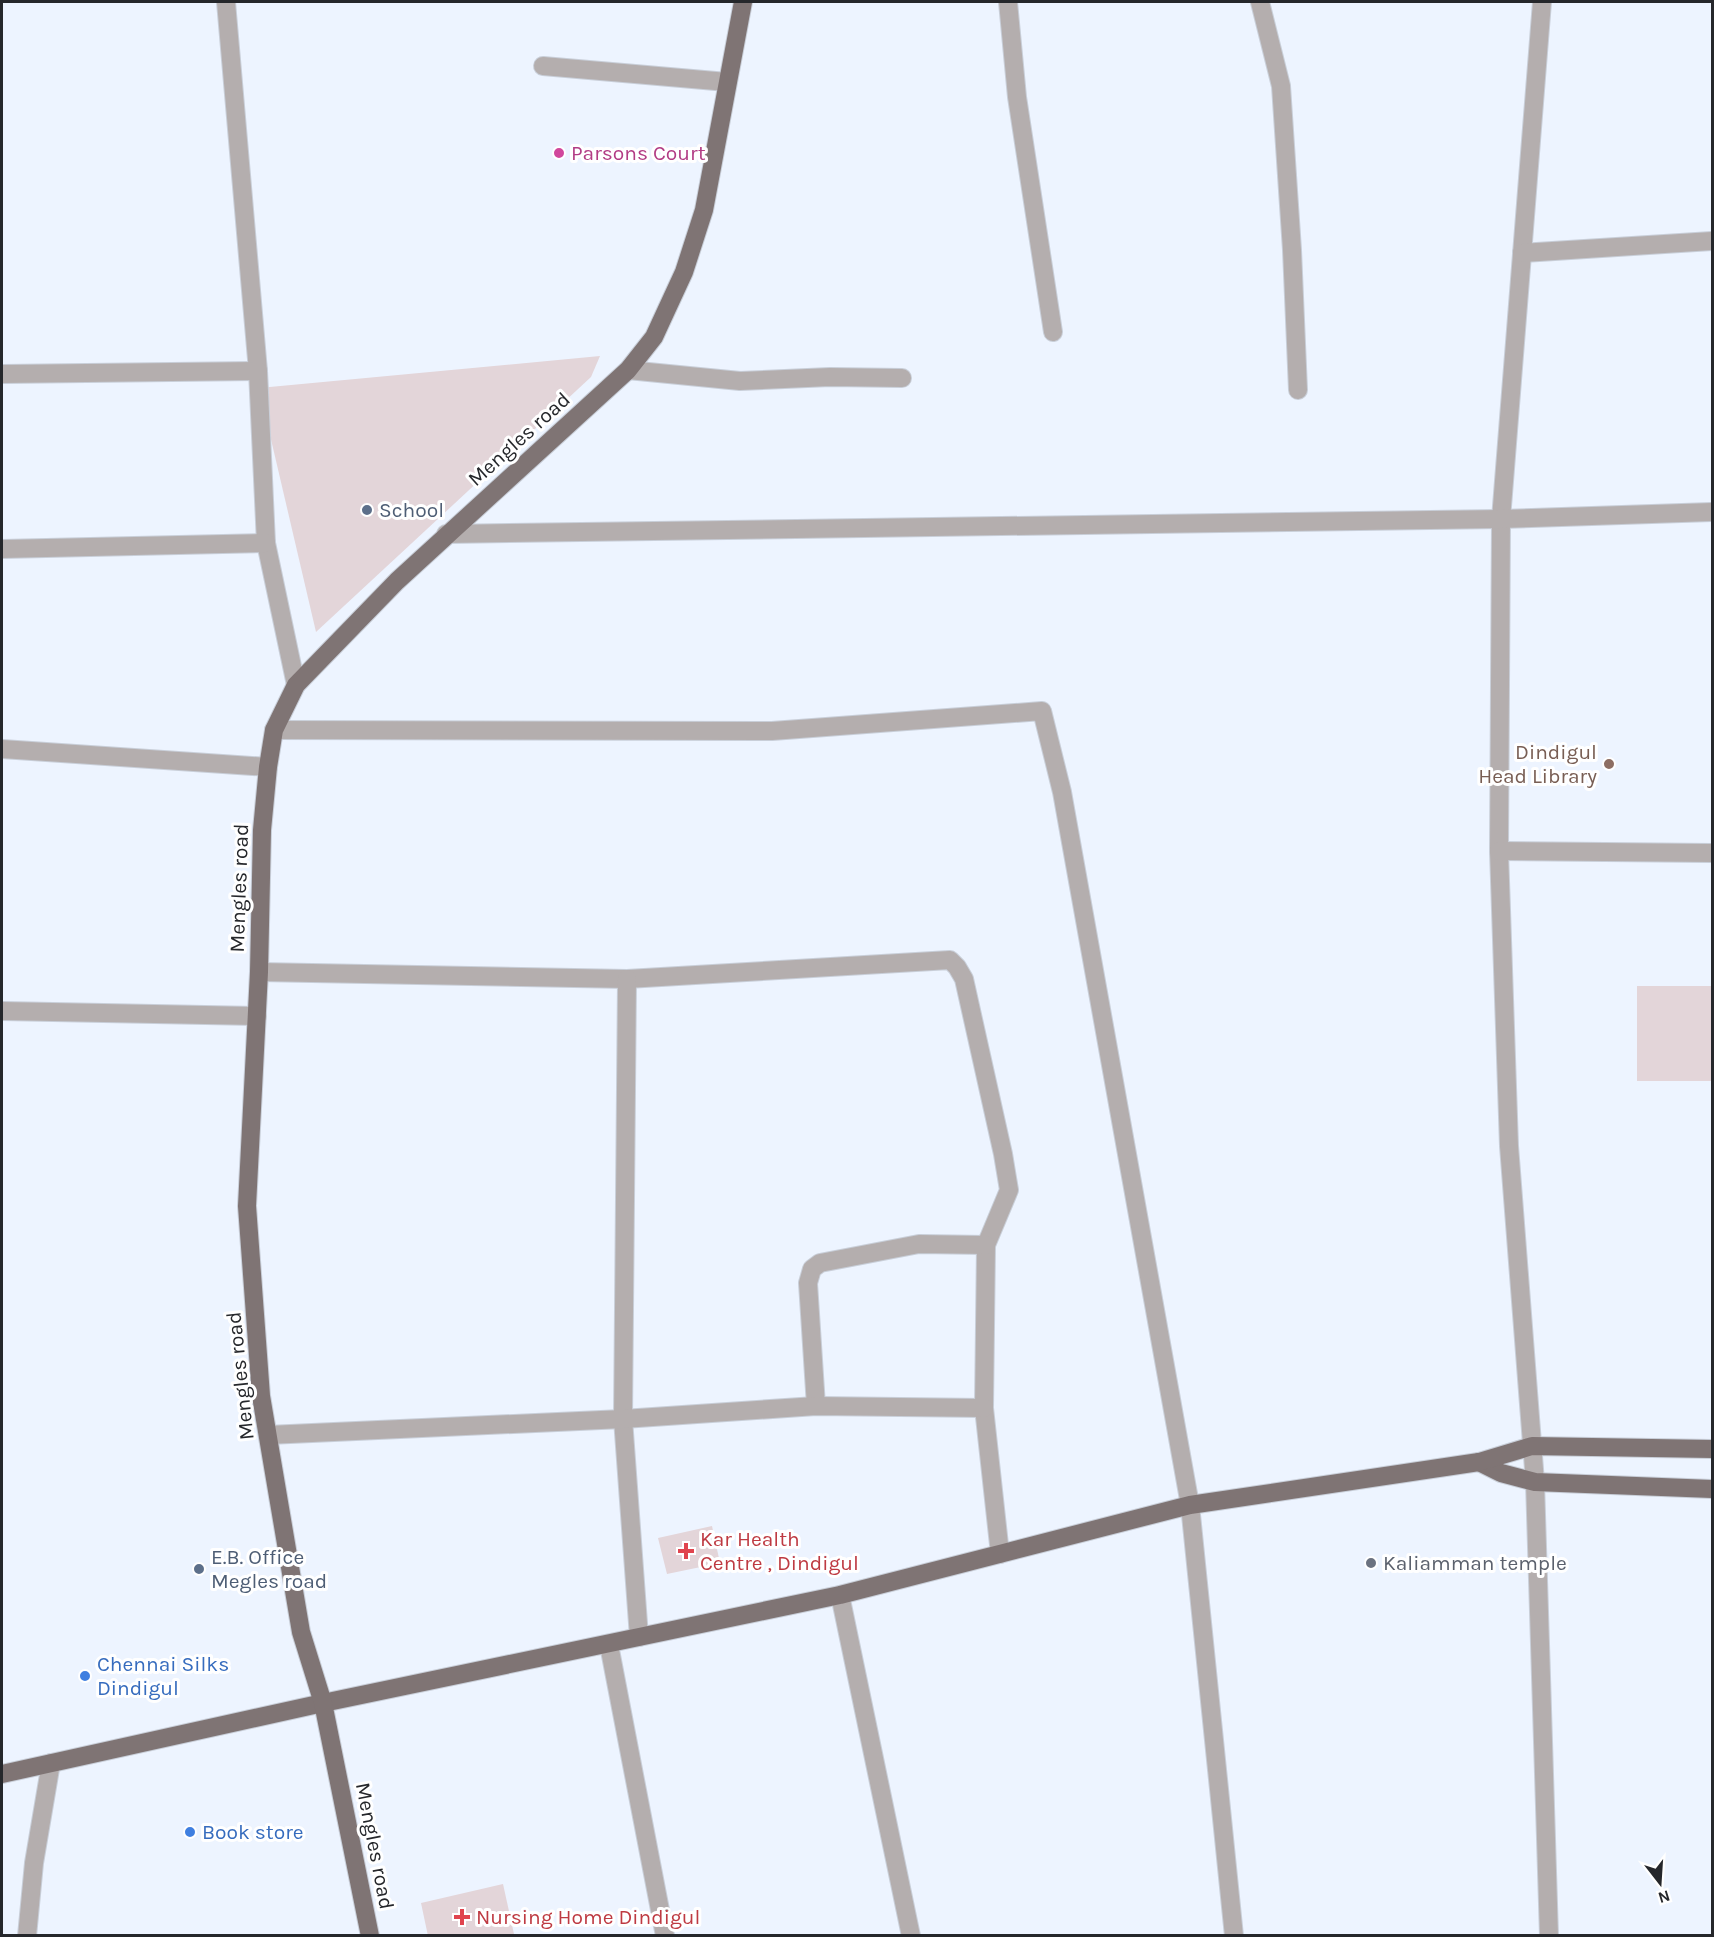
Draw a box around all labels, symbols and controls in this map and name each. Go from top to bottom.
place label: Parsons Court [571,141,706,165]
marker: Parsons Court [552,146,566,160]
street label: Mengles road [463,387,575,491]
place label: School [379,498,444,522]
marker: School [360,503,374,517]
place label: Dindigul Head Library [1478,740,1597,788]
marker: Dindigul Head Library [1602,757,1616,771]
street label: Mengles road [225,823,253,953]
street label: Mengles road [221,1311,259,1441]
place label: Kar Health Centre , Dindigul [700,1527,859,1575]
marker: Kar Health Centre , Dindigul [677,1542,695,1560]
place label: E.B. Office Megles road [211,1545,327,1593]
place label: Kaliamman temple [1383,1551,1567,1575]
marker: Kaliamman temple [1364,1556,1378,1570]
marker: E.B. Office Megles road [192,1562,206,1576]
place label: Chennai Silks Dindigul [97,1652,229,1700]
marker: Chennai Silks Dindigul [78,1669,92,1683]
street label: Mengles road [351,1780,399,1912]
place label: Book store [202,1820,304,1844]
marker: Book store [183,1825,197,1839]
north arrow [1630,1853,1690,1913]
text: N [1656,1886,1673,1908]
place label: Nursing Home Dindigul [476,1905,700,1929]
marker: Nursing Home Dindigul [453,1908,471,1926]

